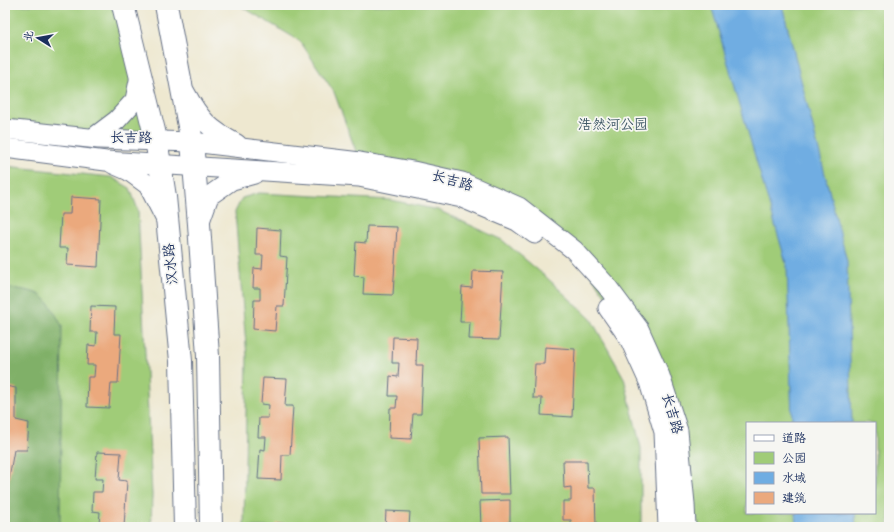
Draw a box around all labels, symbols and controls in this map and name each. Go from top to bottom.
north arrow [18,18,58,58]
text: 北 [21,30,39,43]
park label: 浩然河公园 [578,116,648,136]
street label: 长吉路 [110,129,152,149]
street label: 长吉路 [429,167,475,197]
street label: 汉水路 [160,242,184,286]
street label: 长吉路 [656,391,686,437]
legend [746,422,876,514]
text: 道路 [782,431,806,448]
text: 公园 [782,451,806,468]
text: 水域 [782,471,806,488]
text: 建筑 [782,491,806,508]

